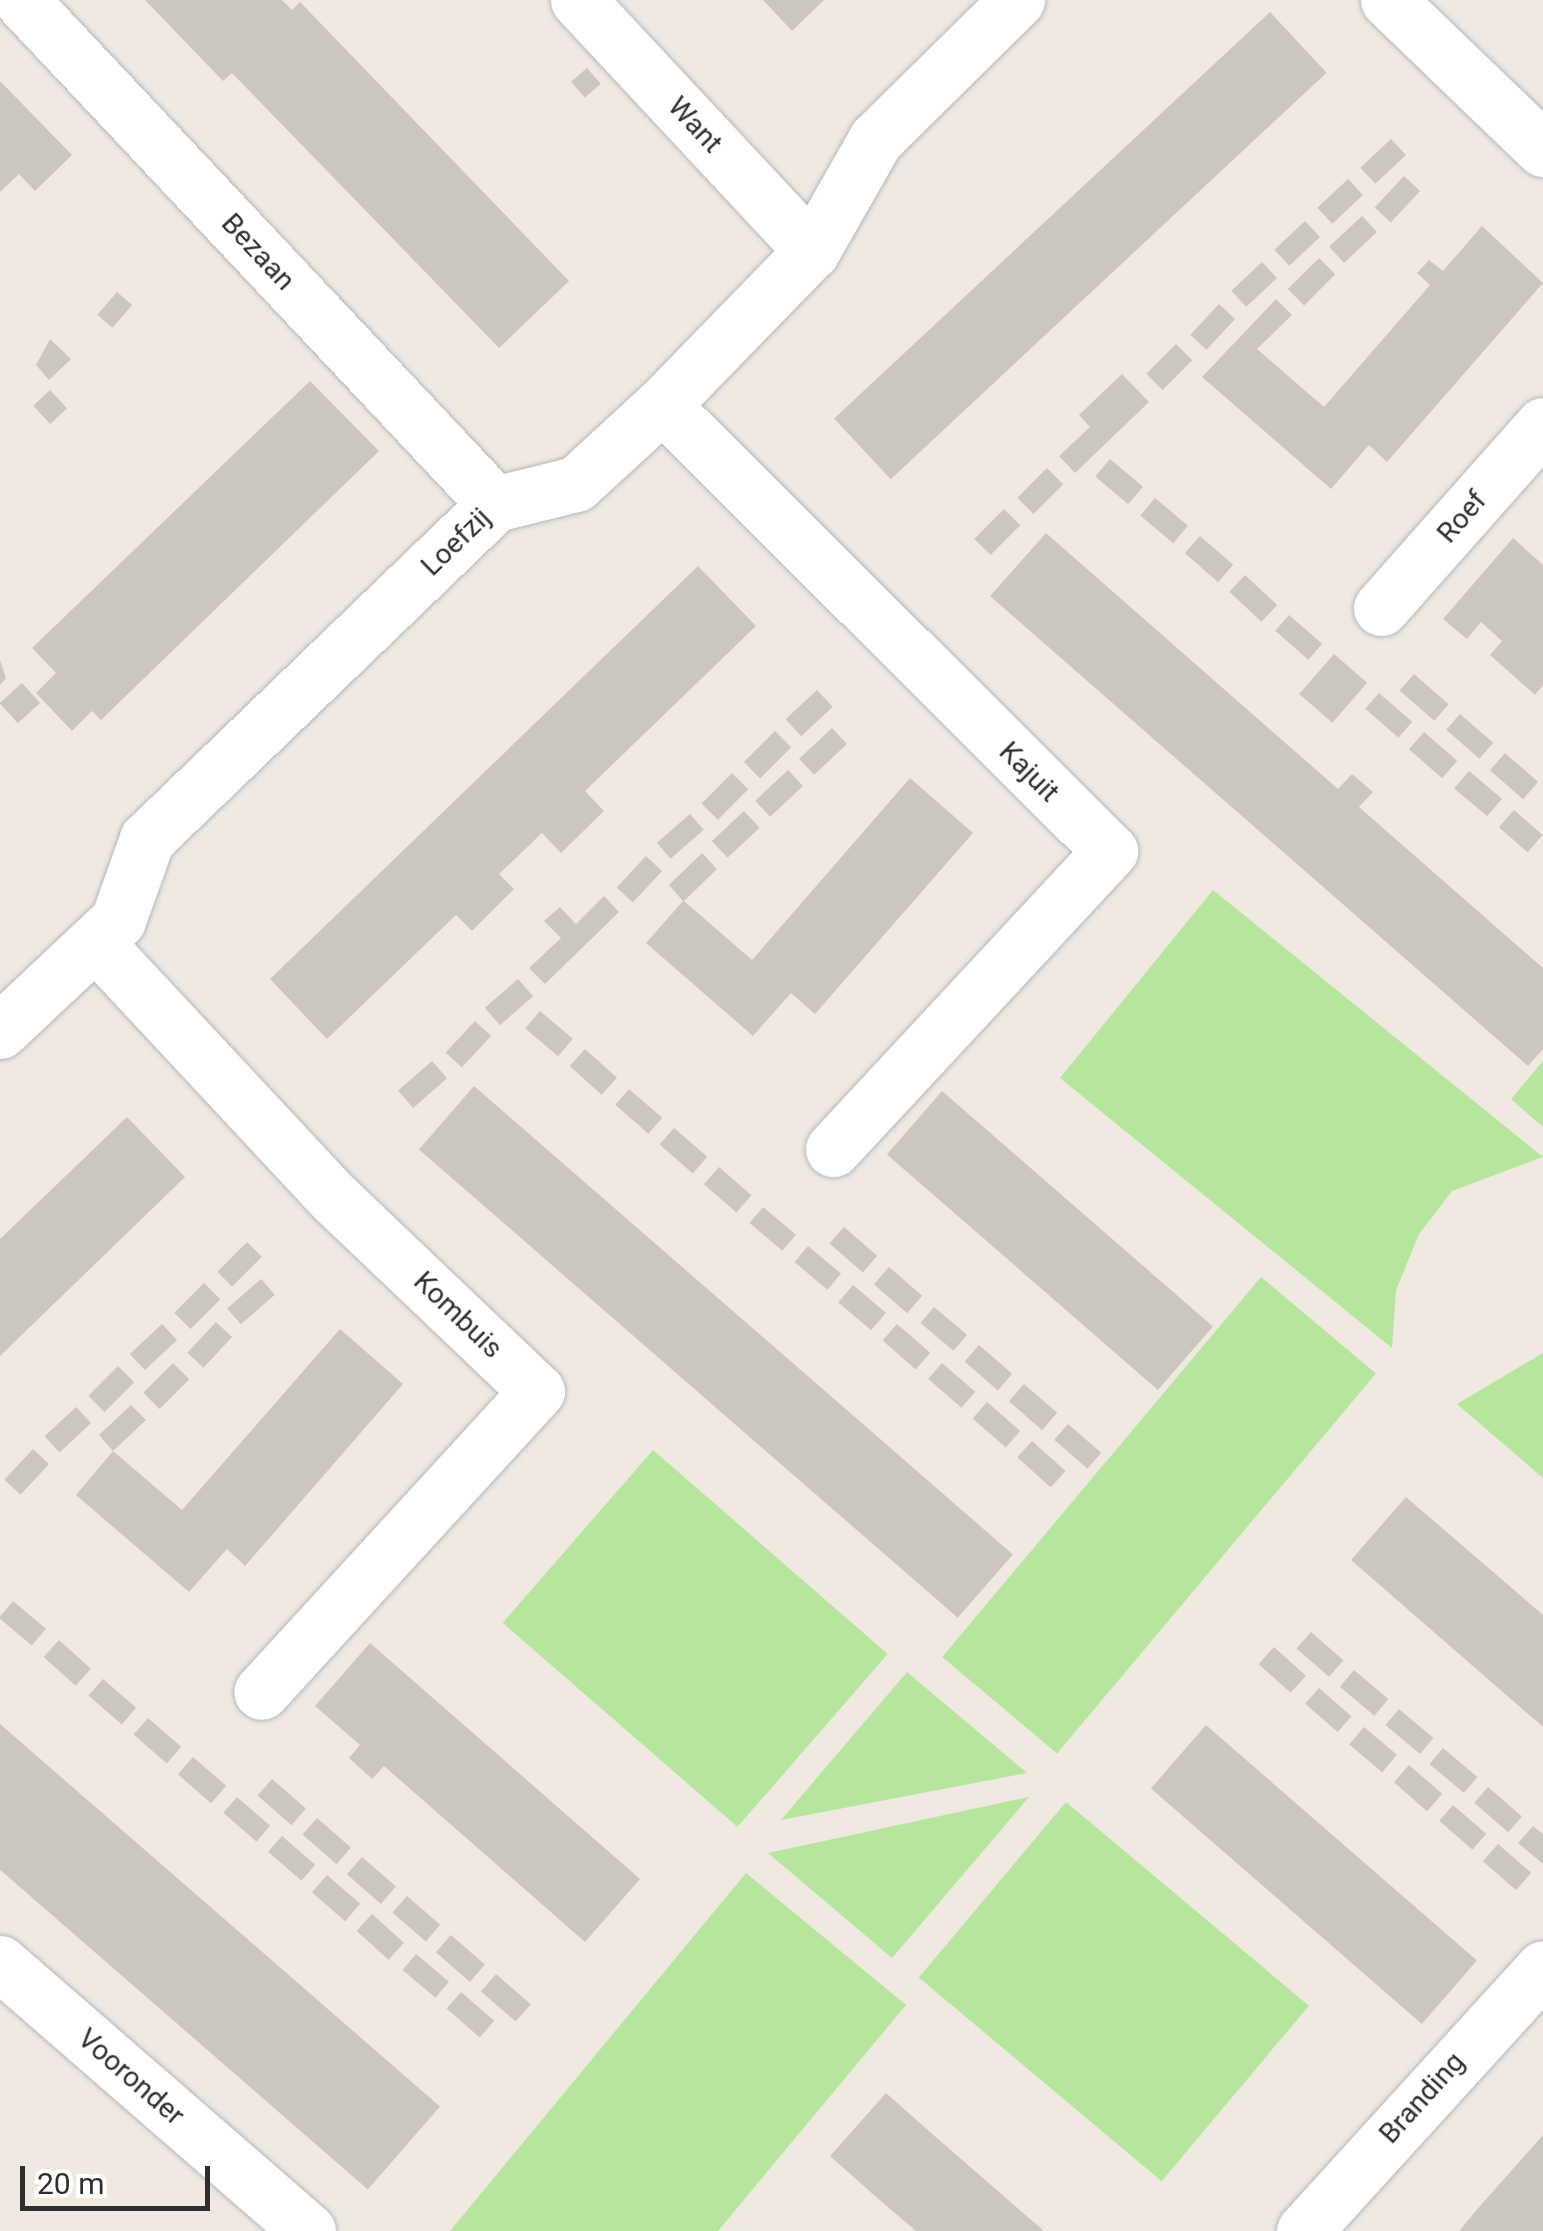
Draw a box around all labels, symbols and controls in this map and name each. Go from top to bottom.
street label: Want [661,90,729,160]
street label: Bezaan [214,207,302,297]
street label: Roef [1430,484,1494,550]
street label: Loefzij [414,501,498,583]
street label: Kajuit [992,735,1066,809]
street label: Kombuis [407,1265,509,1365]
street label: Vooronder [71,2022,191,2132]
street label: Branding [1372,2046,1472,2150]
scale bar [25,2146,215,2208]
text: 20 m [37,2166,104,2201]

